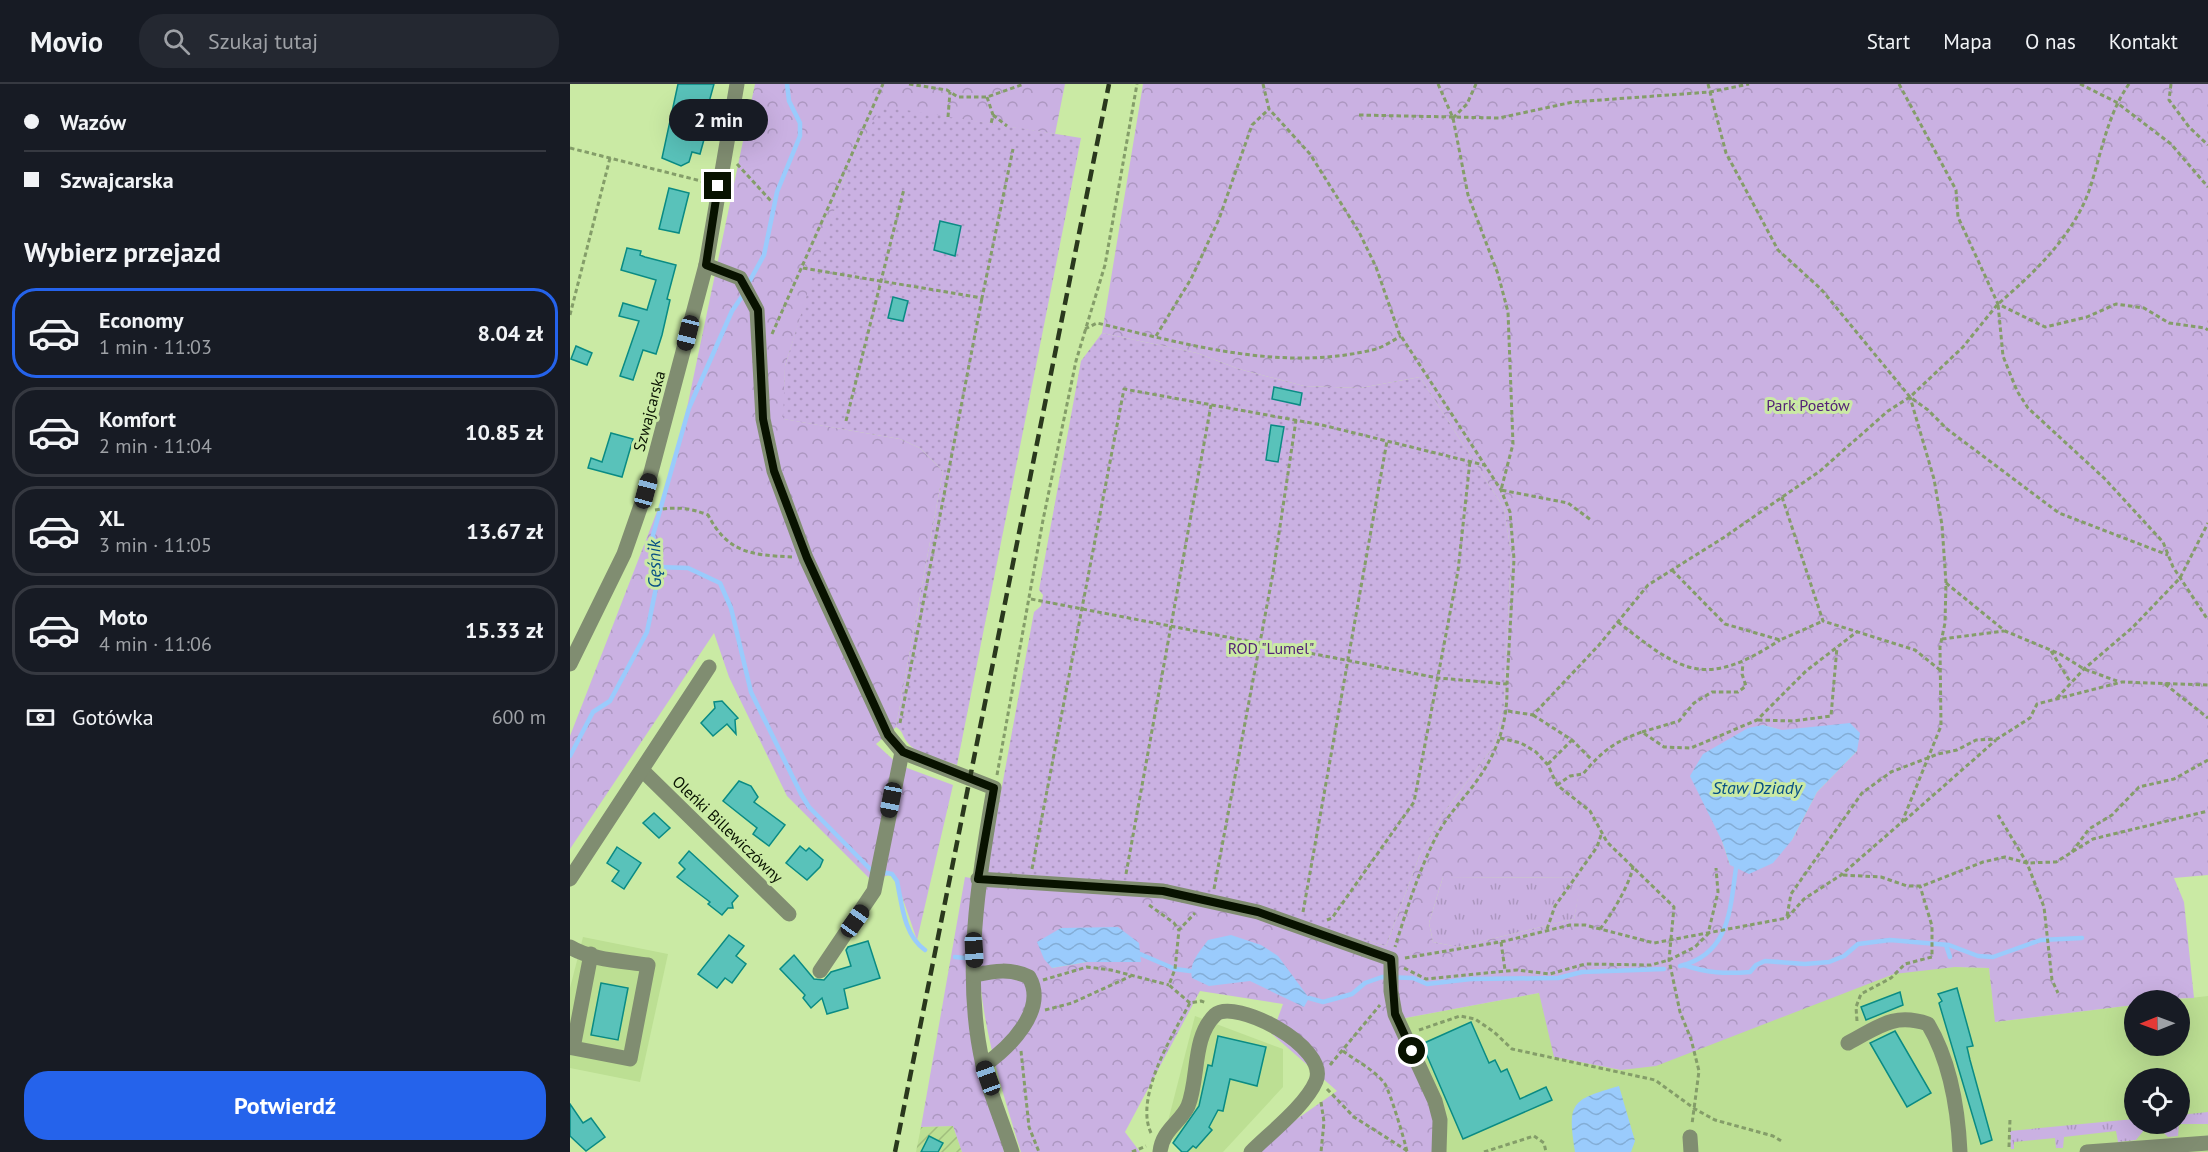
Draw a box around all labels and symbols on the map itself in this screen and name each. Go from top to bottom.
callout: 2 min [668,99,768,141]
route end [704,172,731,199]
car [675,313,701,353]
street label: Szwajcarska [629,369,669,453]
park label: Park Poetów [1766,395,1850,415]
car [633,471,659,511]
water label: Gęśnik [642,539,666,588]
park label: ROD "Lumel" [1228,638,1314,658]
street label: Oleńki Billewiczówny [669,771,788,887]
water label: Staw Dziady [1712,776,1803,799]
car [879,781,903,819]
car [837,901,873,941]
car [964,932,984,968]
north arrow [2124,990,2190,1056]
route start [1398,1037,1425,1064]
car [973,1058,1003,1098]

